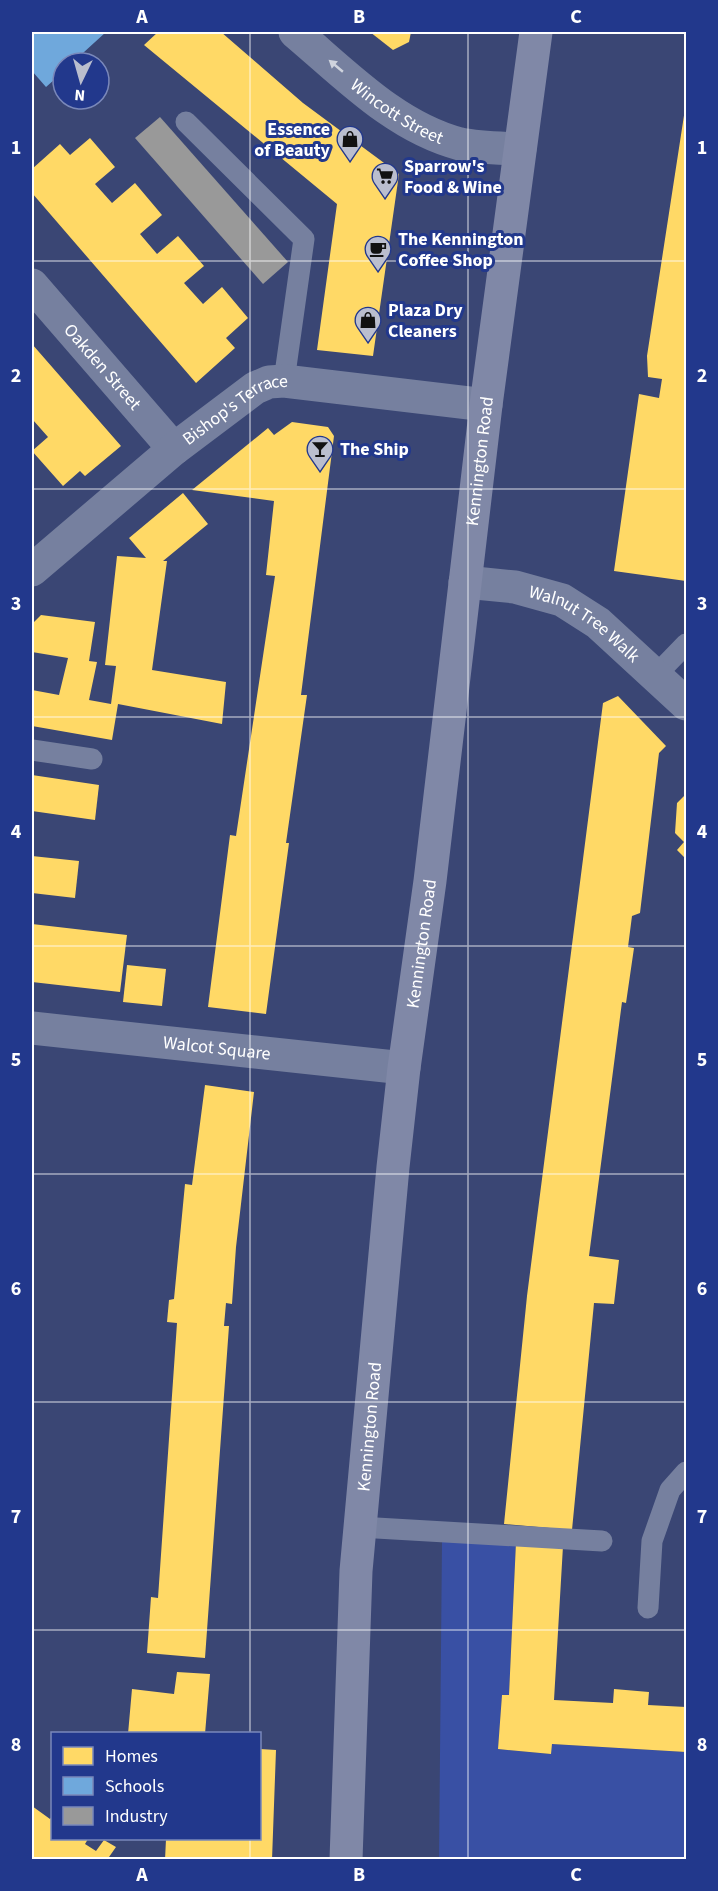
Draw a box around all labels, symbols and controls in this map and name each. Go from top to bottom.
text: A [135,3,148,31]
text: B [353,3,365,31]
text: C [570,3,582,31]
north arrow [51,51,111,111]
one-way arrow [328,59,344,72]
street label: Wincott Street [345,73,447,151]
text: N [74,84,86,106]
place label: Essence of Beauty [254,117,331,163]
shop icon: Essence of Beauty [335,124,365,162]
text: 1 [11,134,21,162]
text: 1 [697,134,707,162]
place label: Sparrow's Food & Wine [404,154,502,200]
supermarket icon: Sparrow's Food & Wine [370,161,400,199]
place label: The Kennington Coffee Shop [398,227,524,273]
cafe icon: The Kennington Coffee Shop [363,234,393,272]
place label: Plaza Dry Cleaners [388,298,463,344]
shop icon: Plaza Dry Cleaners [353,305,383,343]
street label: Oakden Street [58,318,147,416]
text: 2 [11,362,21,390]
text: 2 [697,362,707,390]
street label: Bishop's Terrace [177,369,289,451]
street label: Kennington Road [460,395,500,527]
bar icon: The Ship [305,434,335,472]
place label: The Ship [340,437,409,462]
street label: Walnut Tree Walk [526,579,645,669]
text: 3 [11,590,21,618]
text: 3 [697,590,707,618]
text: 4 [11,818,22,846]
text: 4 [697,818,708,846]
street label: Kennington Road [400,878,443,1010]
street label: Walcot Square [162,1030,272,1067]
text: 5 [11,1046,21,1074]
text: 5 [697,1046,707,1074]
text: 6 [11,1275,21,1303]
text: 6 [697,1275,707,1303]
street label: Kennington Road [351,1361,388,1493]
text: 7 [11,1503,21,1531]
text: 7 [697,1503,707,1531]
text: 8 [11,1731,21,1759]
text: 8 [697,1731,707,1759]
legend [51,1732,261,1840]
text: Homes [105,1744,158,1769]
text: Schools [105,1774,164,1799]
text: Industry [105,1804,168,1829]
text: A [135,1861,148,1889]
text: B [353,1861,365,1889]
text: C [570,1861,582,1889]

